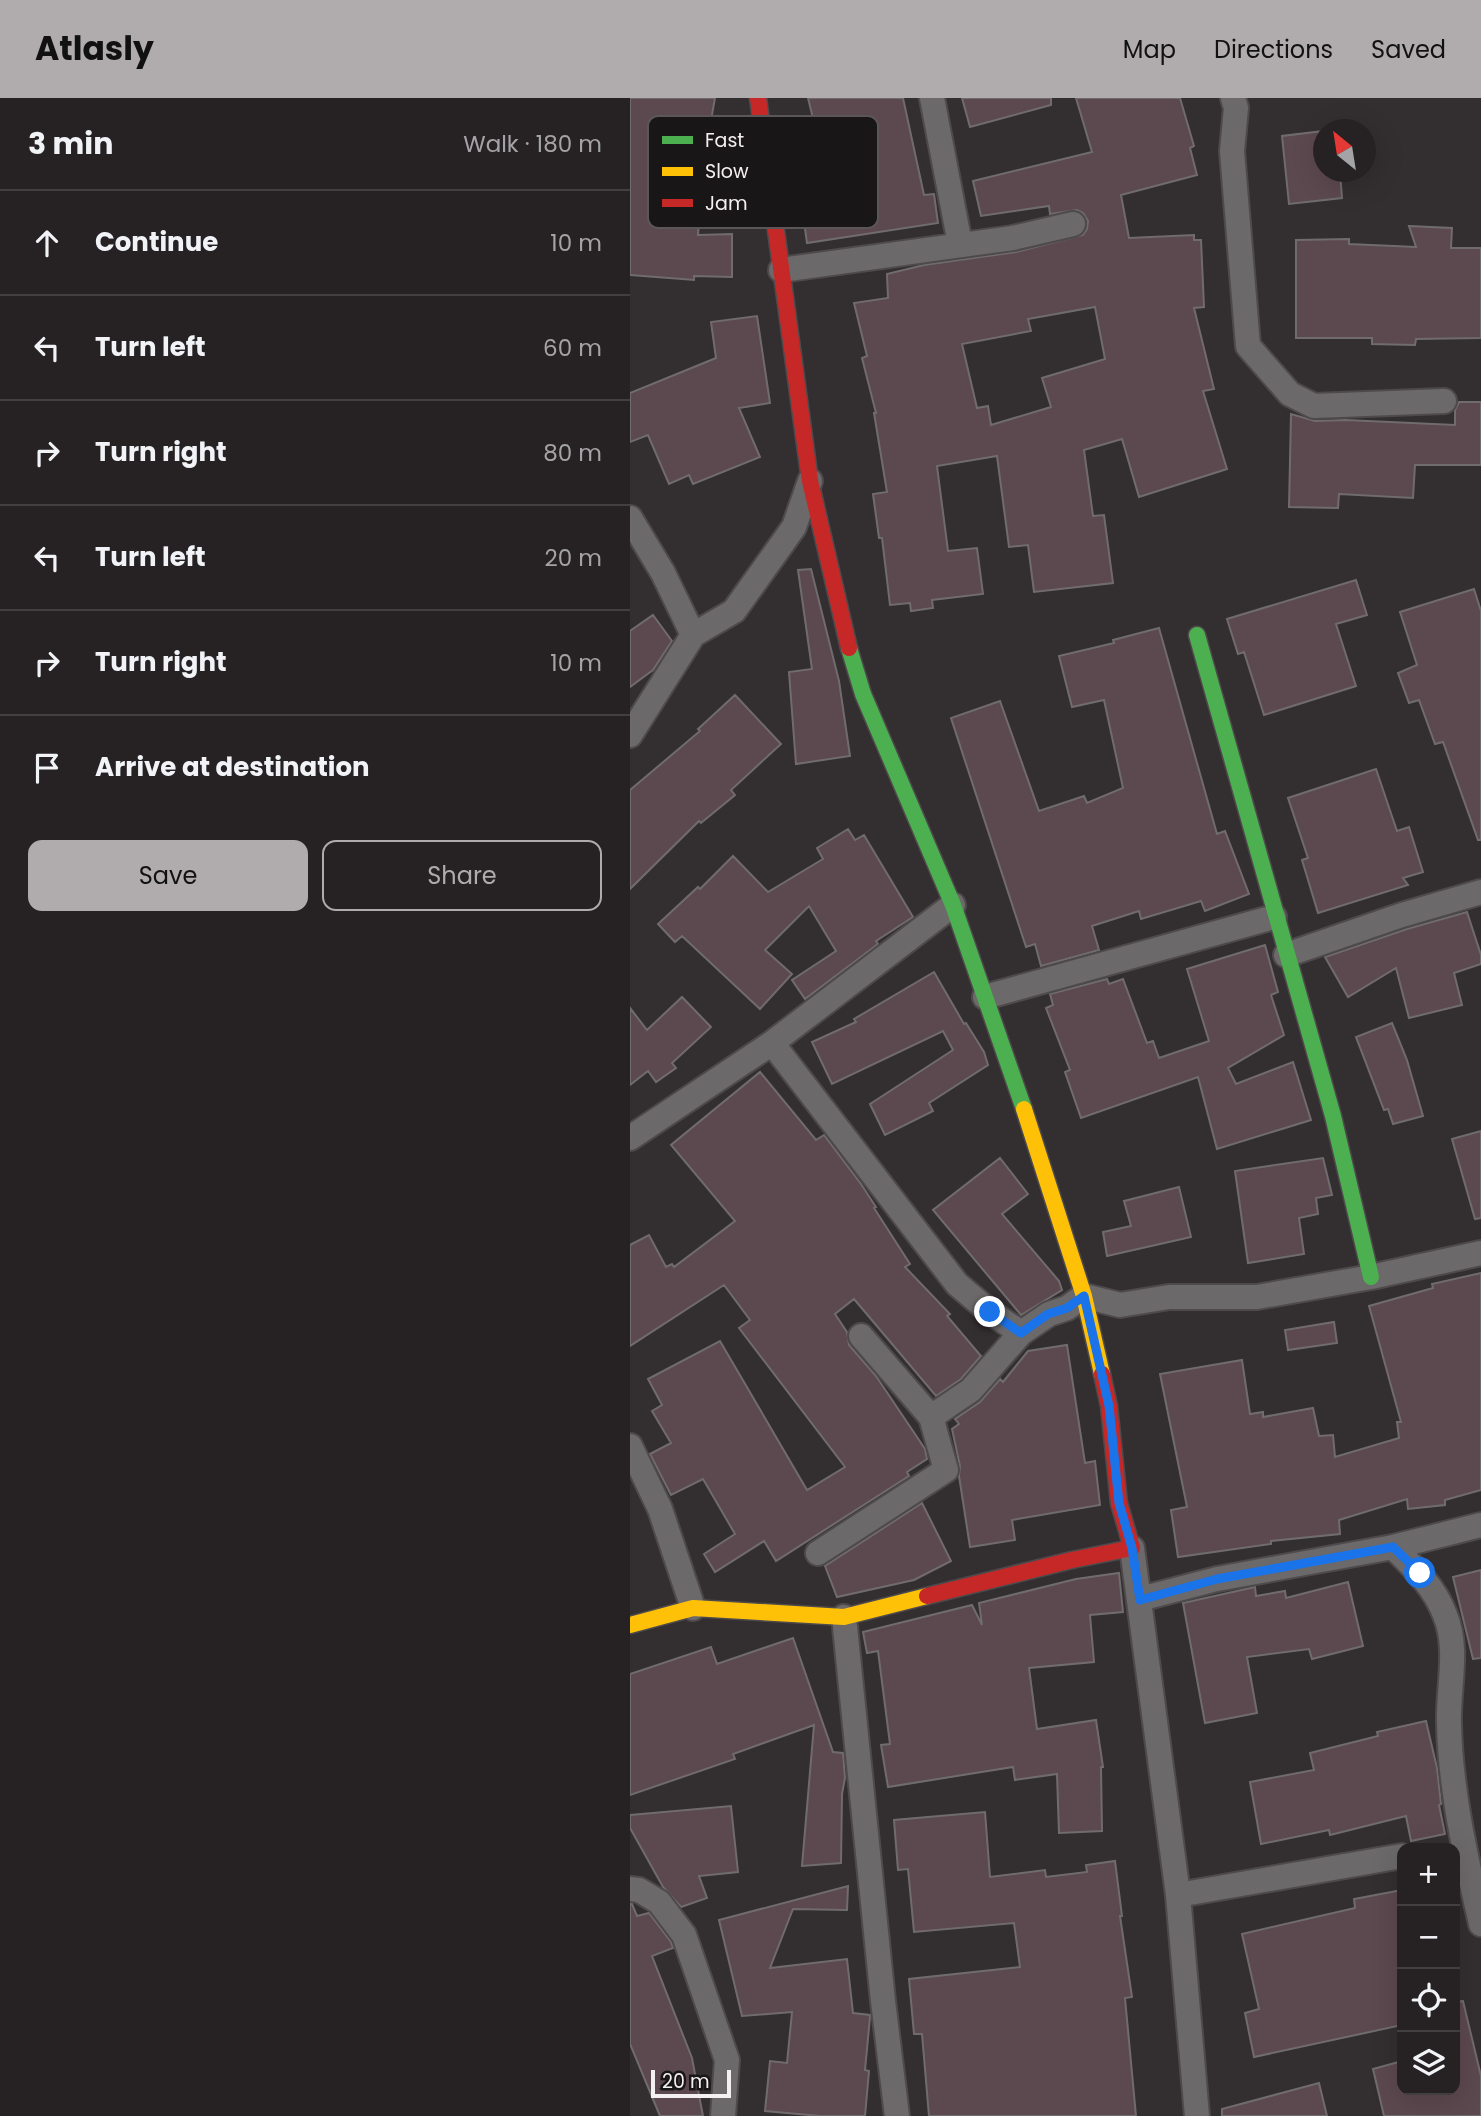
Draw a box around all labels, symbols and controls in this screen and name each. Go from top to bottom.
text: Atlasly [35,25,154,72]
text: Map [1123,33,1176,66]
text: Directions [1214,33,1333,66]
text: Saved [1371,33,1446,66]
legend [648,116,878,228]
north arrow [1313,119,1376,182]
text: 3 min [28,122,113,165]
text: Fast [705,127,744,154]
text: Walk · 180 m [463,128,602,160]
text: Slow [705,158,749,185]
text: Jam [705,190,747,217]
icon: ahead [28,224,66,262]
text: Continue [95,224,218,260]
text: 10 m [550,227,602,259]
icon: left [28,329,66,367]
text: Turn left [95,329,206,365]
text: 60 m [543,332,602,364]
icon: right [28,434,66,472]
text: Turn right [95,434,227,470]
text: 80 m [543,437,602,469]
icon: left [28,539,66,577]
text: Turn left [95,539,206,575]
text: 20 m [544,542,602,574]
icon: right [28,644,66,682]
text: Turn right [95,644,227,680]
text: 10 m [550,647,602,679]
icon: arrive [28,749,66,787]
text: Arrive at destination [95,749,370,785]
button: Save [28,840,308,911]
button: Share [322,840,602,911]
route end [974,1296,1005,1327]
route start [1404,1557,1435,1588]
map controls [1397,1843,1460,2095]
button: + [1397,1843,1460,1906]
button: − [1397,1906,1460,1969]
button: locate [1397,1969,1460,2032]
button: layers [1397,2032,1460,2095]
scale bar [651,2067,732,2099]
text: 20 m [662,2068,710,2095]

